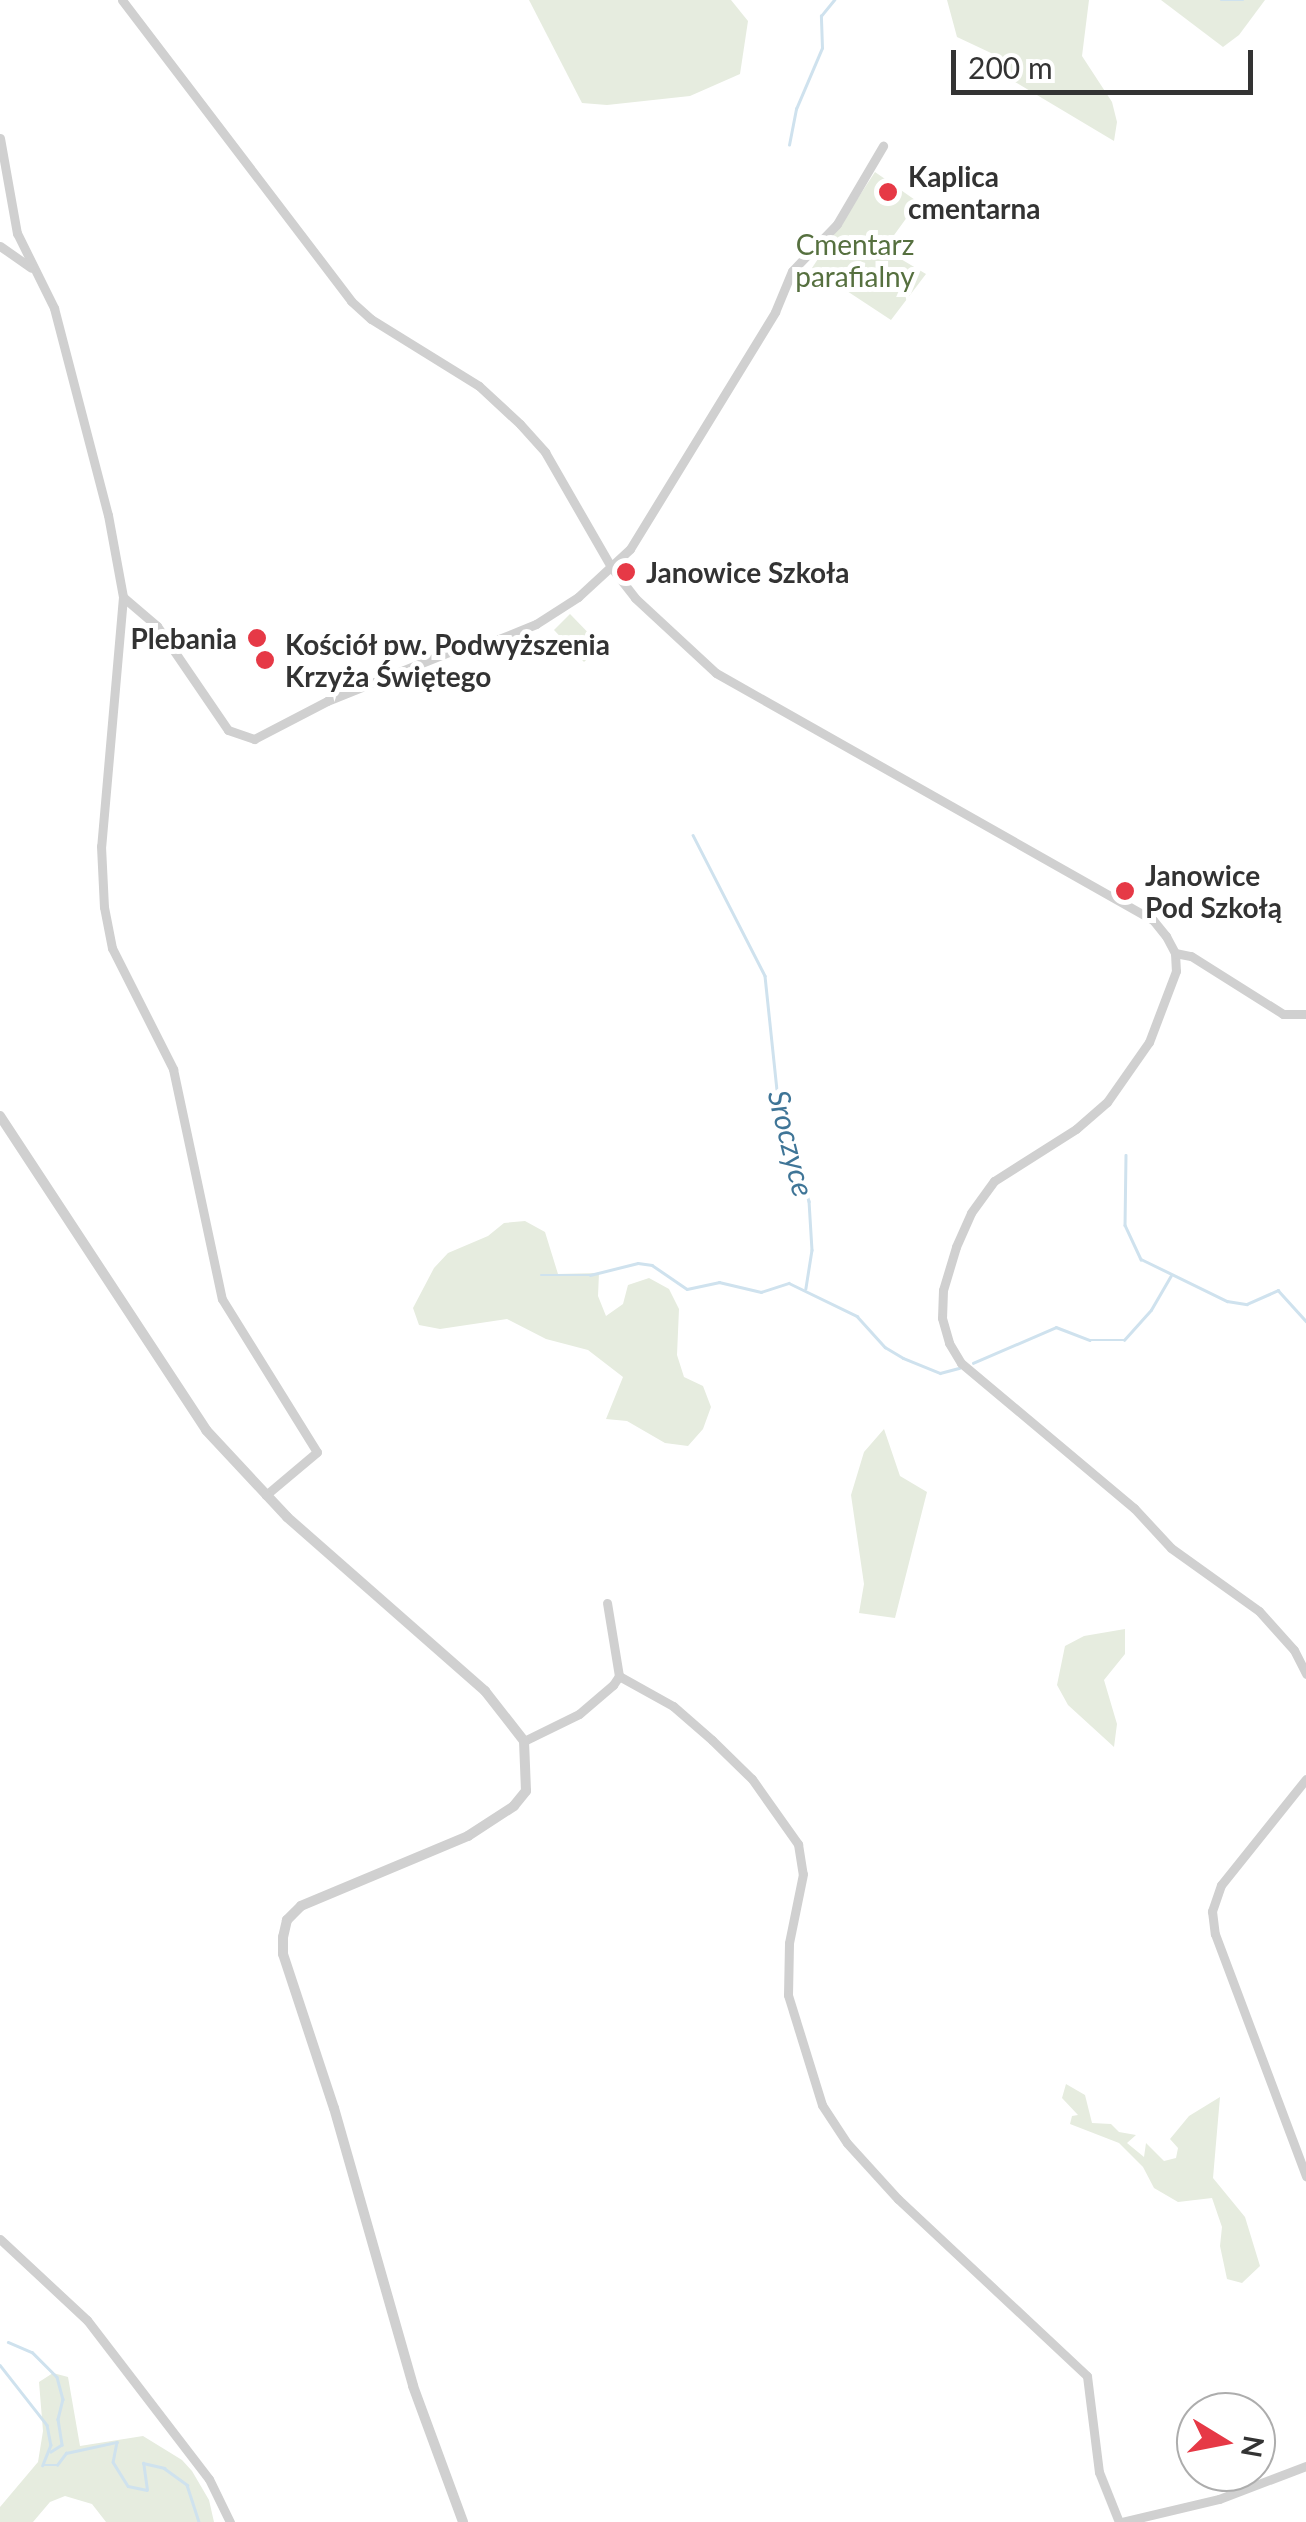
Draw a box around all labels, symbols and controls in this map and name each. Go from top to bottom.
scale bar [956,30,1258,92]
text: 200 m [968,49,1053,85]
place label: Kaplica cmentarna [908,159,1041,225]
marker: Kaplica cmentarna [877,181,899,203]
park label: Cmentarz parafialny [795,227,915,293]
place label: Janowice Szkoła [646,555,849,589]
marker: Janowice Szkoła [615,561,637,583]
place label: Plebania [131,621,237,655]
marker: Plebania [246,627,268,649]
place label: Kościół pw. Podwyższenia Krzyża Świętego [285,627,611,693]
marker: Kościół pw. Podwyższenia Krzyża Świętego [254,649,276,671]
place label: Janowice Pod Szkołą [1145,858,1282,924]
marker: Janowice Pod Szkołą [1114,880,1136,902]
water label: Sroczyce [761,1086,823,1200]
north arrow [1176,2392,1276,2492]
text: N [1235,2433,1272,2460]

